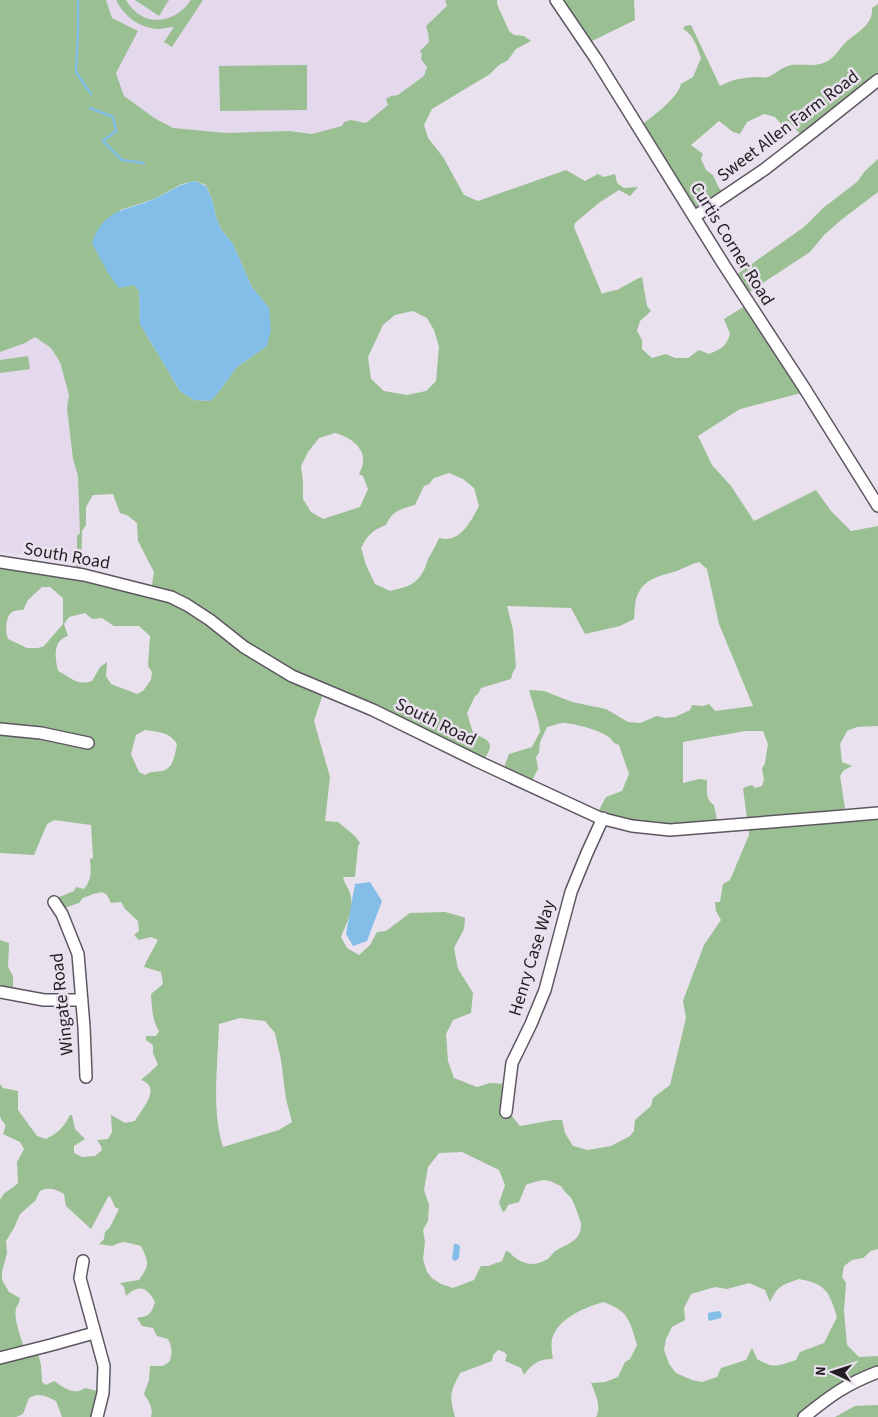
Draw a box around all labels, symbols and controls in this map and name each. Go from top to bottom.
street label: Sweet Allen Farm Road [712,64,864,188]
street label: Curtis Corner Road [684,177,780,311]
street label: South Road [22,536,112,576]
street label: South Road [391,692,481,752]
street label: Henry Case Way [503,896,562,1019]
street label: Wingate Road [44,951,80,1057]
north arrow [808,1347,858,1397]
text: N [811,1366,831,1377]

